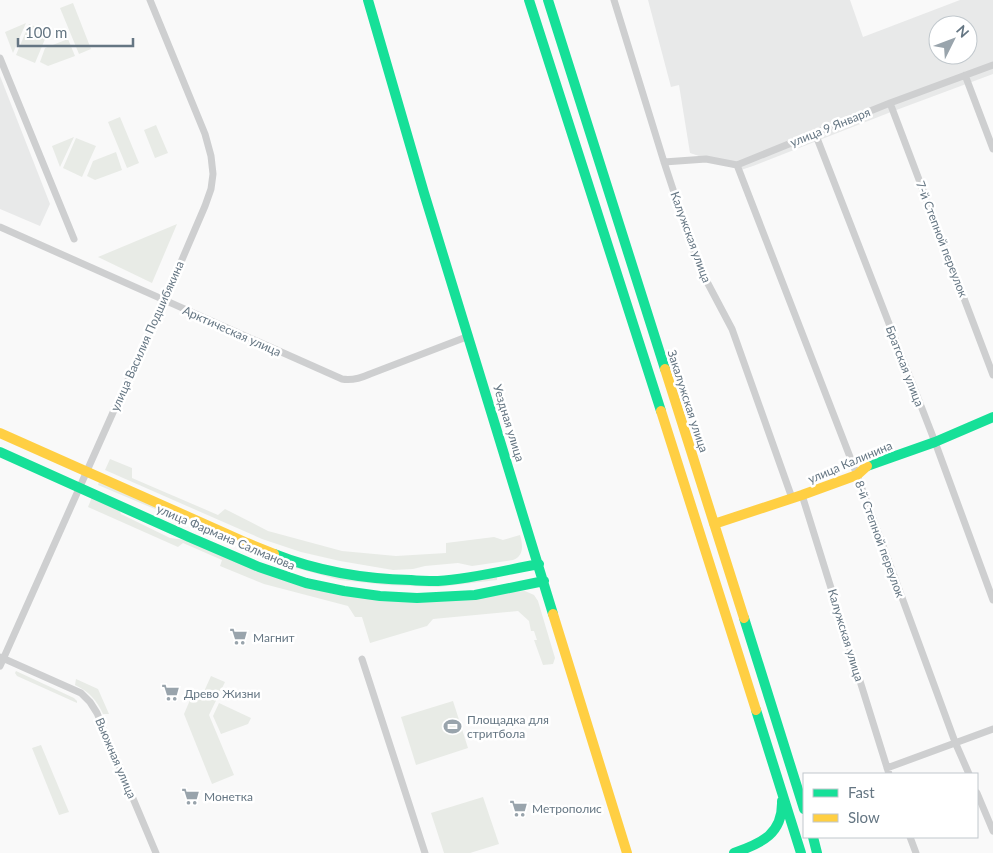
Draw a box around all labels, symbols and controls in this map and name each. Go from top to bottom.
scale bar [18,15,132,47]
north arrow [928,15,978,65]
text: N [953,21,973,41]
text: 100 m [25,23,67,41]
street label: улица 9 Января [788,104,872,150]
street label: 7-й Степной переулок [913,179,971,300]
street label: Калужская улица [668,189,714,285]
street label: улица Василия Подшибякина [107,258,187,414]
street label: Арктическая улица [180,303,284,359]
street label: Братская улица [883,323,927,409]
street label: Закалужская улица [664,348,712,454]
street label: Уездная улица [490,383,528,463]
street label: улица Калинина [806,437,894,487]
street label: 8-й Степной переулок [852,479,908,600]
street label: улица Фармана Салманова [155,501,297,573]
street label: Калужская улица [825,587,867,683]
supermarket icon: Магнит [229,627,249,647]
place label: Магнит [253,630,295,645]
supermarket icon: Древо Жизни [160,683,180,703]
place label: Древо Жизни [184,686,261,701]
place label: Площадка для стритбола [467,712,549,741]
street label: Вьюжная улица [92,715,140,801]
sports icon: Площадка для стритбола [443,716,463,736]
legend [803,773,978,838]
text: Fast [848,783,875,801]
supermarket icon: Монетка [180,786,200,806]
place label: Монетка [204,789,253,804]
supermarket icon: Метрополис [508,798,528,818]
place label: Метрополис [532,801,602,816]
text: Slow [848,808,880,826]

